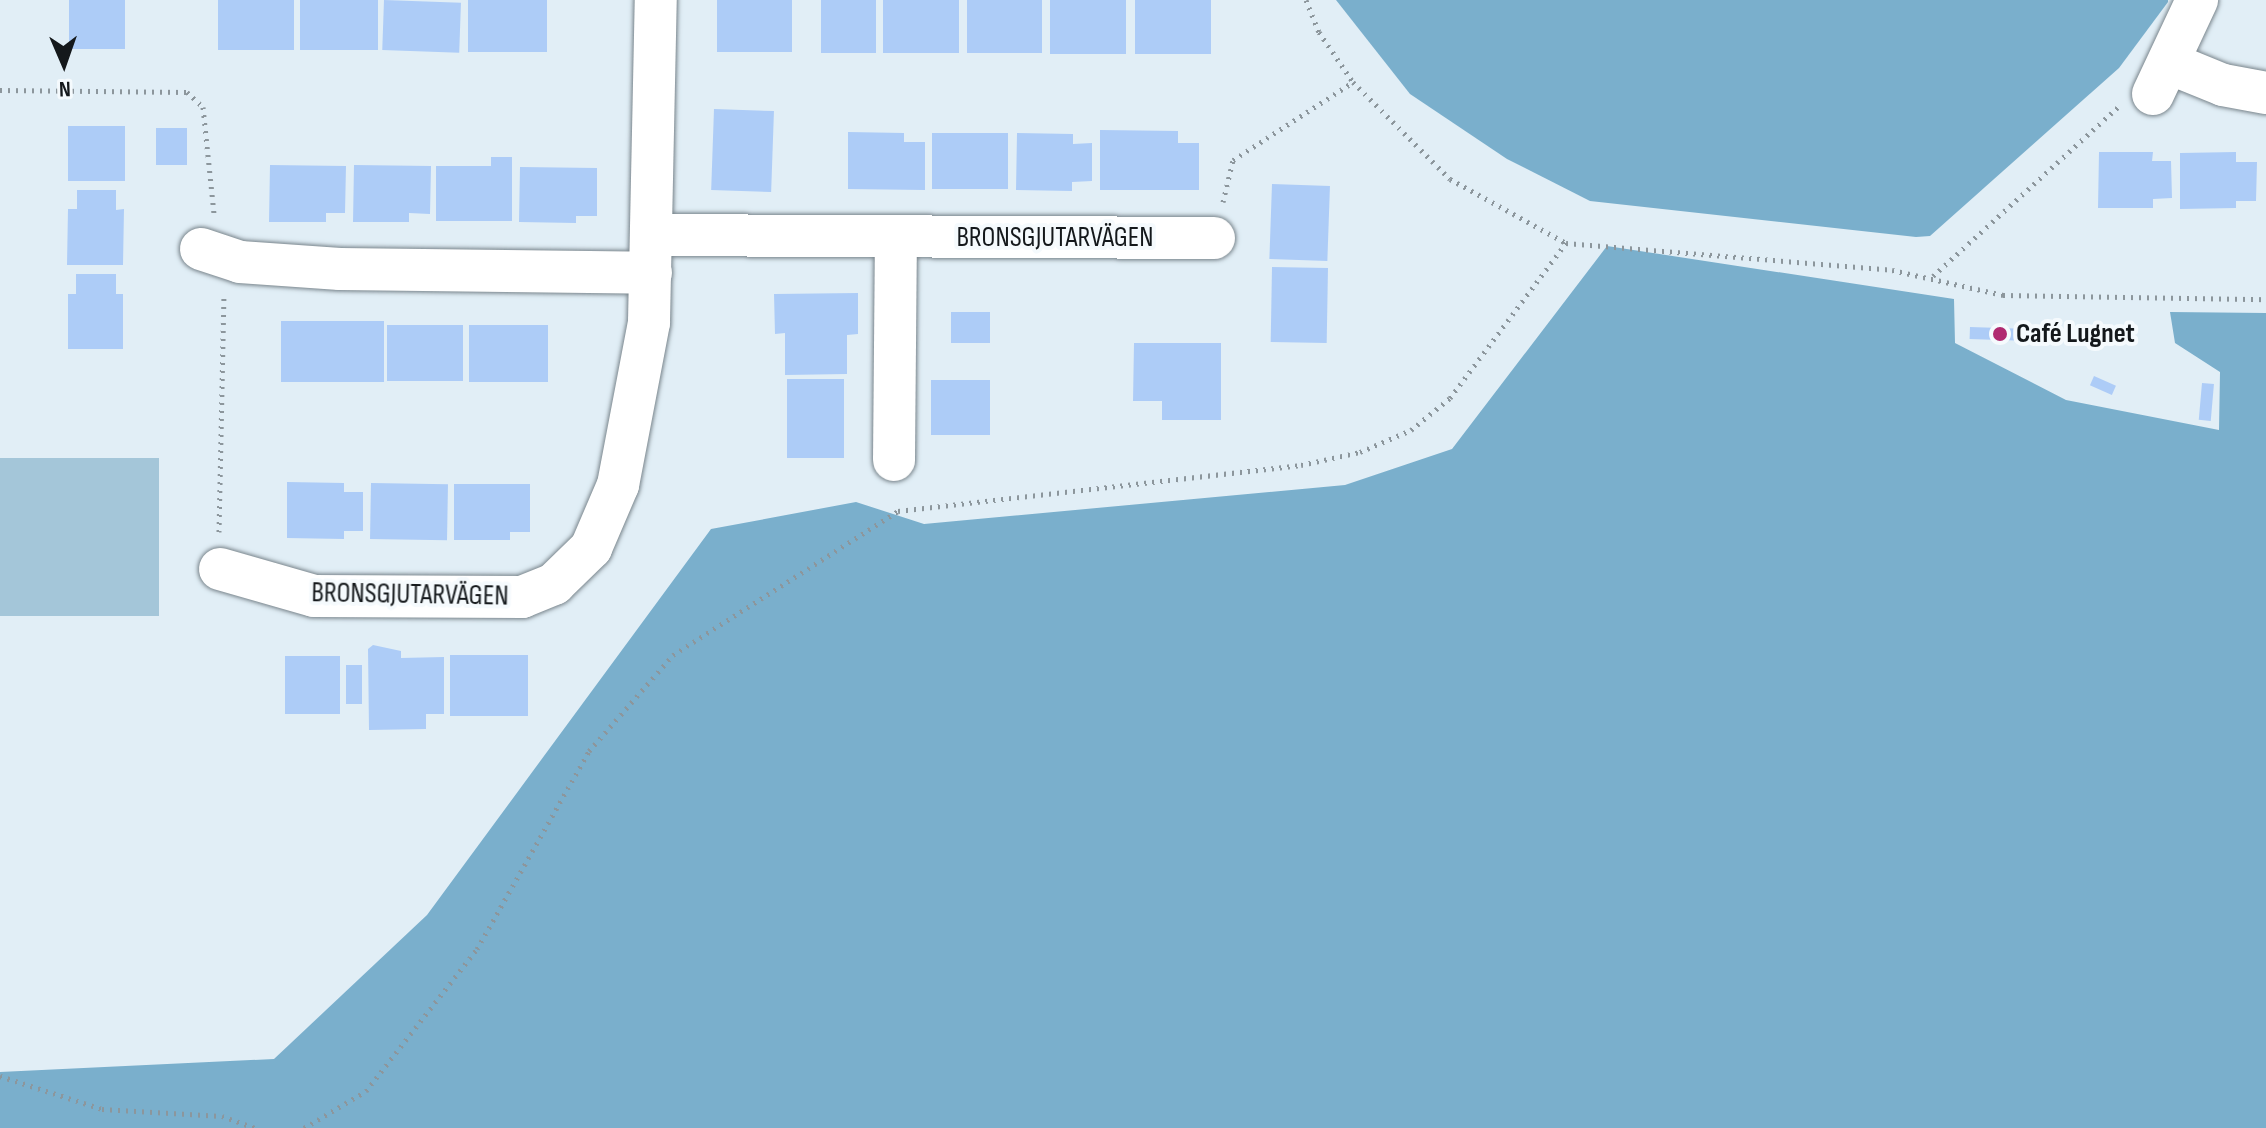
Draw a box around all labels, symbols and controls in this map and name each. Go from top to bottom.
north arrow [24,24,104,104]
text: N [59,75,71,102]
street label: BRONSGJUTARVÄGEN [956,221,1154,255]
place label: Café Lugnet [2016,317,2135,351]
marker: Café Lugnet [1991,325,2009,343]
street label: BRONSGJUTARVÄGEN [311,576,509,614]

